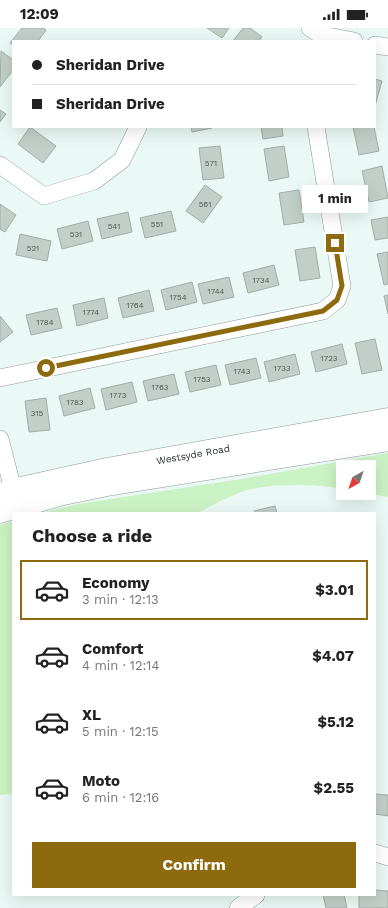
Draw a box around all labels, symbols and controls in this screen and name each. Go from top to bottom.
text: 12:09 [20,5,59,23]
text: Sheridan Drive [56,56,165,74]
text: Sheridan Drive [56,95,165,113]
house number: 571 [205,159,217,168]
callout: 1 min [302,185,368,213]
text: 1 min [318,191,352,206]
house number: 561 [199,200,211,209]
house number: 551 [151,220,163,229]
house number: 541 [108,222,120,231]
house number: 531 [70,230,82,239]
route end [326,234,344,252]
house number: 521 [27,244,39,253]
house number: 1734 [252,276,270,285]
house number: 1744 [208,287,225,296]
house number: 1754 [169,293,187,302]
house number: 1764 [126,301,144,310]
house number: 1774 [83,308,99,317]
house number: 1784 [36,318,54,327]
house number: 1723 [321,354,338,363]
route start [37,359,55,377]
house number: 1733 [274,364,291,373]
house number: 1743 [234,367,251,376]
house number: 1753 [194,375,211,384]
house number: 1763 [152,383,169,392]
house number: 1773 [110,391,127,400]
house number: 1783 [67,398,84,407]
house number: 315 [31,409,44,418]
street label: Westsyde Road [155,443,231,466]
north arrow [336,460,376,500]
map controls [336,460,376,500]
text: Choose a ride [32,525,152,546]
icon: car [34,572,70,608]
text: Economy [82,574,149,592]
text: $3.01 [315,581,354,599]
text: 3 min · 12:13 [82,592,159,607]
icon: car [34,638,70,674]
text: Comfort [82,640,143,658]
text: $4.07 [312,647,354,665]
text: 4 min · 12:14 [82,658,159,673]
icon: car [34,704,70,740]
text: XL [82,706,101,724]
text: $5.12 [317,713,354,731]
text: 5 min · 12:15 [82,724,159,739]
icon: car [34,770,70,806]
text: Moto [82,772,120,790]
text: $2.55 [314,779,354,797]
text: 6 min · 12:16 [82,790,159,805]
button: Confirm [32,842,356,888]

